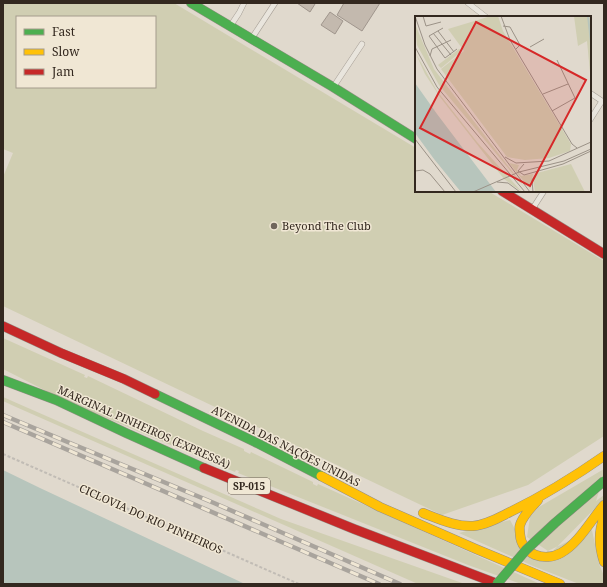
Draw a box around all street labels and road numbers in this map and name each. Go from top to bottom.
street label: MARGINAL PINHEIROS (EXPRESSA) [56,382,233,472]
street label: AVENIDA DAS NAÇÕES UNIDAS [209,401,363,490]
road number: SP-015 [228,478,270,494]
street label: CICLOVIA DO RIO PINHEIROS [77,480,225,557]

